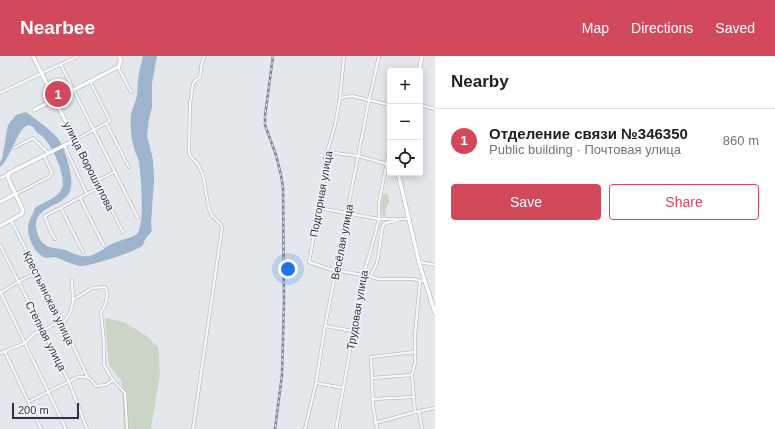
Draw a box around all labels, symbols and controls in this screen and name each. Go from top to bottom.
text: Nearbee [20,17,95,38]
text: Map [582,20,609,36]
text: Directions [631,20,693,36]
text: Saved [715,20,755,36]
map controls [387,68,423,176]
button: + [387,68,423,104]
text: Nearby [451,72,509,91]
pin: 1 [45,79,71,109]
button: − [387,104,423,140]
street label: улица Ворошилова [61,119,117,213]
text: Отделение связи №346350 [489,125,688,142]
text: 1 [460,133,468,148]
text: 860 m [723,133,759,148]
button: locate [387,140,423,176]
text: Public building · Почтовая улица [489,142,681,157]
street label: Подгорная улица [307,149,335,238]
button: Save [451,184,601,220]
button: Share [609,184,759,220]
street label: Весёлая улица [329,202,355,281]
street label: Крестьянская улица [21,249,77,348]
your location [278,259,298,279]
street label: Трудовая улица [344,268,370,351]
street label: Степная улица [23,299,69,374]
scale bar [12,401,79,420]
text: 200 m [18,404,49,416]

